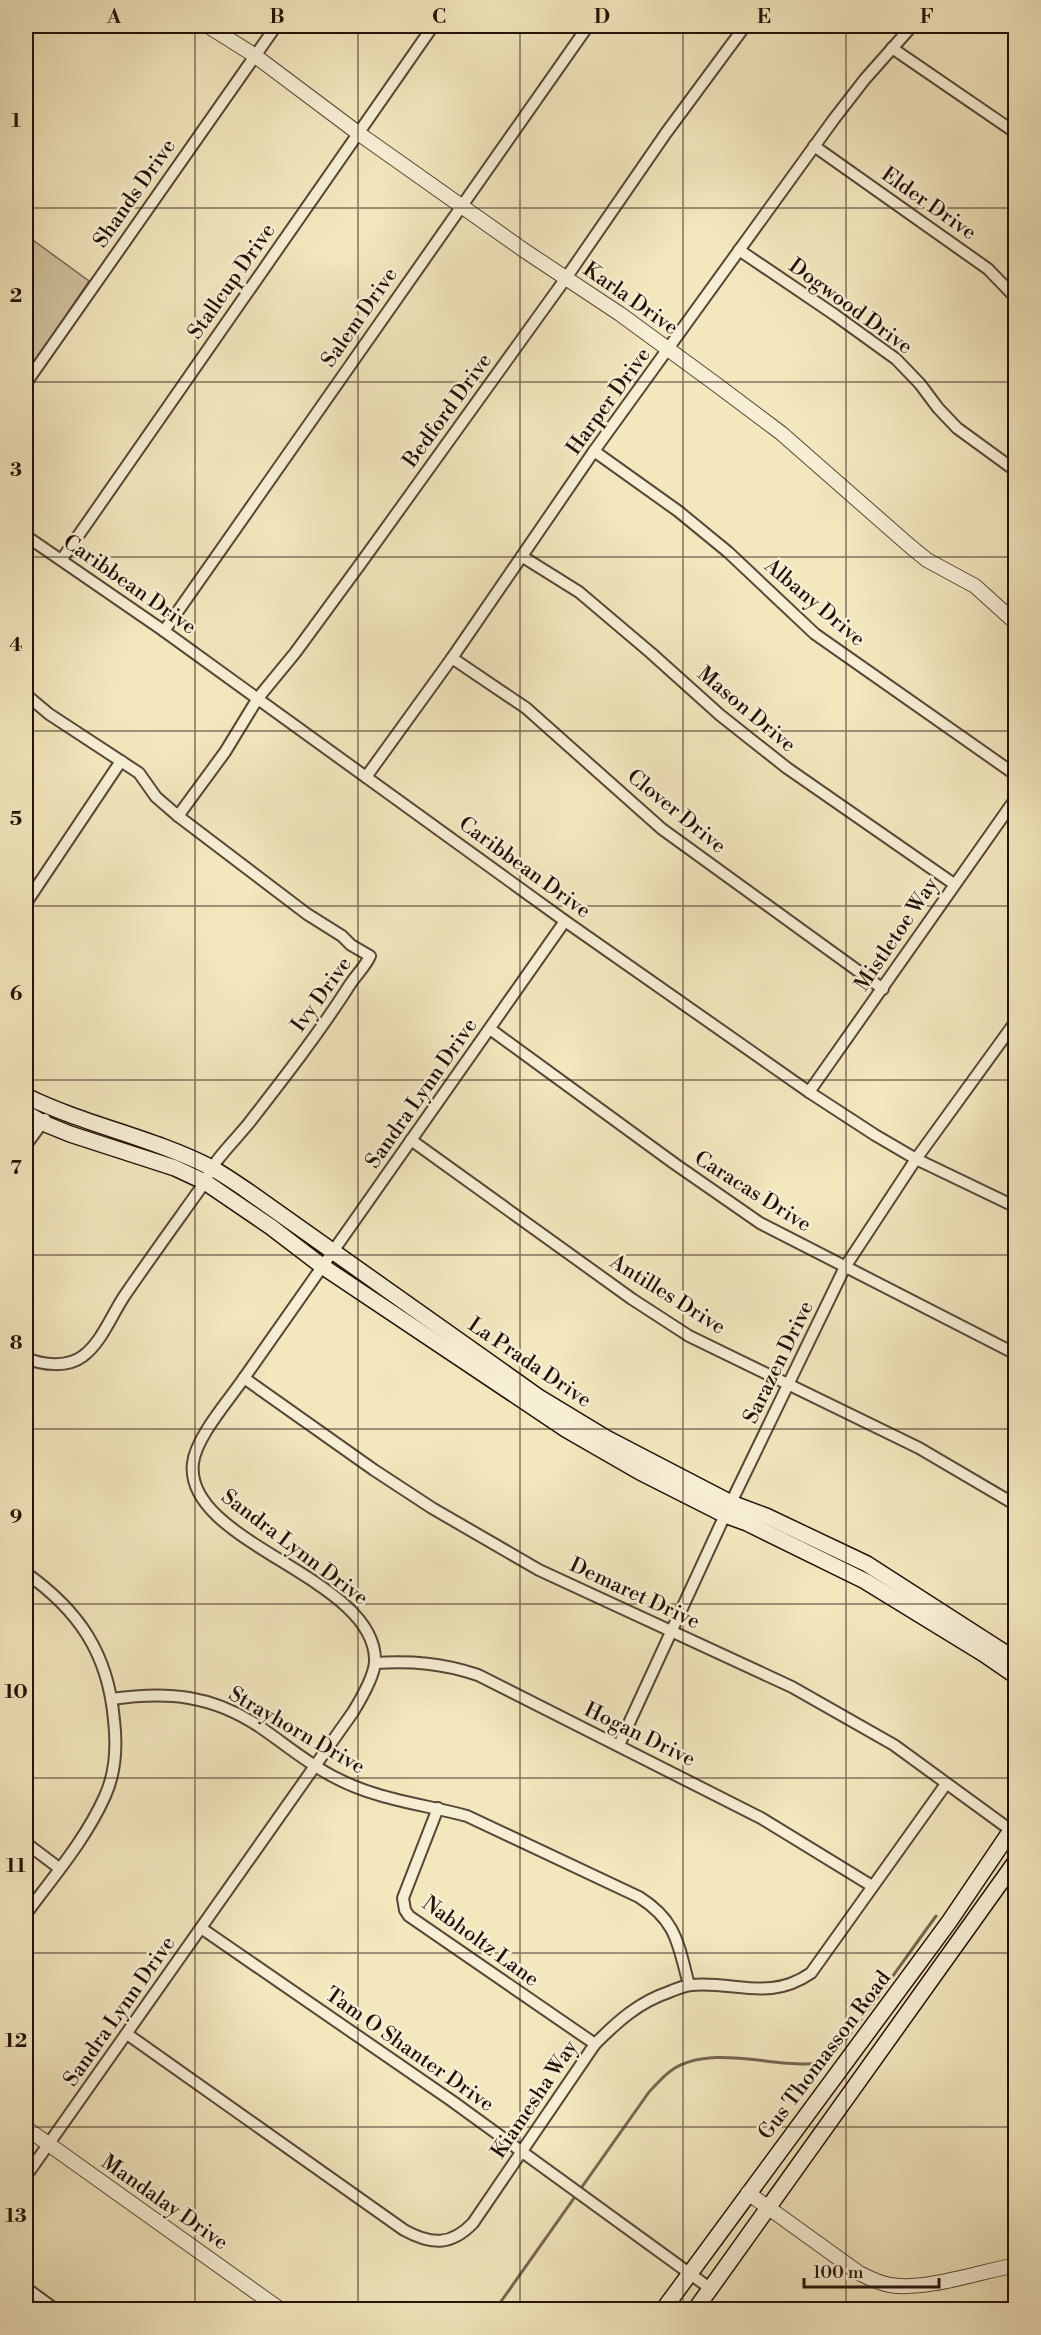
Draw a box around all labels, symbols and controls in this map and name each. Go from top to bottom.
text: A [106,5,122,30]
text: B [269,5,285,30]
text: C [432,5,446,30]
text: D [594,5,610,30]
text: E [757,5,771,30]
text: F [920,5,934,30]
text: 1 [11,109,21,134]
street label: Shands Drive [88,134,182,253]
street label: Elder Drive [876,162,981,246]
street label: Stallcup Drive [182,219,281,344]
street label: Dogwood Drive [783,253,917,360]
street label: Karla Drive [578,257,683,341]
street label: Salem Drive [316,263,404,372]
text: 2 [10,284,22,309]
street label: Harper Drive [561,343,657,460]
street label: Bedford Drive [397,348,498,474]
text: 3 [10,458,22,483]
street label: Caribbean Drive [58,529,201,640]
street label: Albany Drive [758,552,870,652]
text: 4 [9,633,23,658]
street label: Mason Drive [692,661,801,758]
street label: Clover Drive [622,764,731,860]
text: 5 [10,807,22,832]
street label: Caribbean Drive [453,811,596,924]
street label: Mistletoe Way [849,872,945,996]
street label: Ivy Drive [286,952,358,1037]
text: 6 [10,982,23,1007]
street label: Sandra Lynn Drive [360,1013,483,1174]
street label: Caracas Drive [689,1146,816,1238]
text: 7 [10,1156,22,1181]
street label: Antilles Drive [604,1249,730,1341]
street label: Sarazen Drive [738,1297,820,1428]
street label: La Prada Drive [463,1312,596,1414]
text: 8 [10,1331,23,1356]
street label: Sandra Lynn Drive [216,1484,373,1612]
text: 9 [10,1505,22,1530]
street label: Demaret Drive [565,1552,704,1635]
text: 10 [4,1680,28,1705]
street label: Strayhorn Drive [224,1681,369,1780]
street label: Hogan Drive [580,1697,699,1773]
text: 11 [6,1854,26,1879]
street label: Nabholtz Lane [417,1891,544,1993]
street label: Sandra Lynn Drive [58,1931,181,2092]
street label: Gus Thomasson Road [753,1966,897,2145]
street label: Tam O Shanter Drive [320,1982,499,2118]
text: 12 [5,2029,27,2054]
street label: Kiamesha Way [486,2035,584,2164]
street label: Mandalay Drive [96,2149,233,2256]
text: 13 [5,2204,27,2229]
scale bar [804,2251,939,2289]
text: 100 m [813,2261,864,2284]

